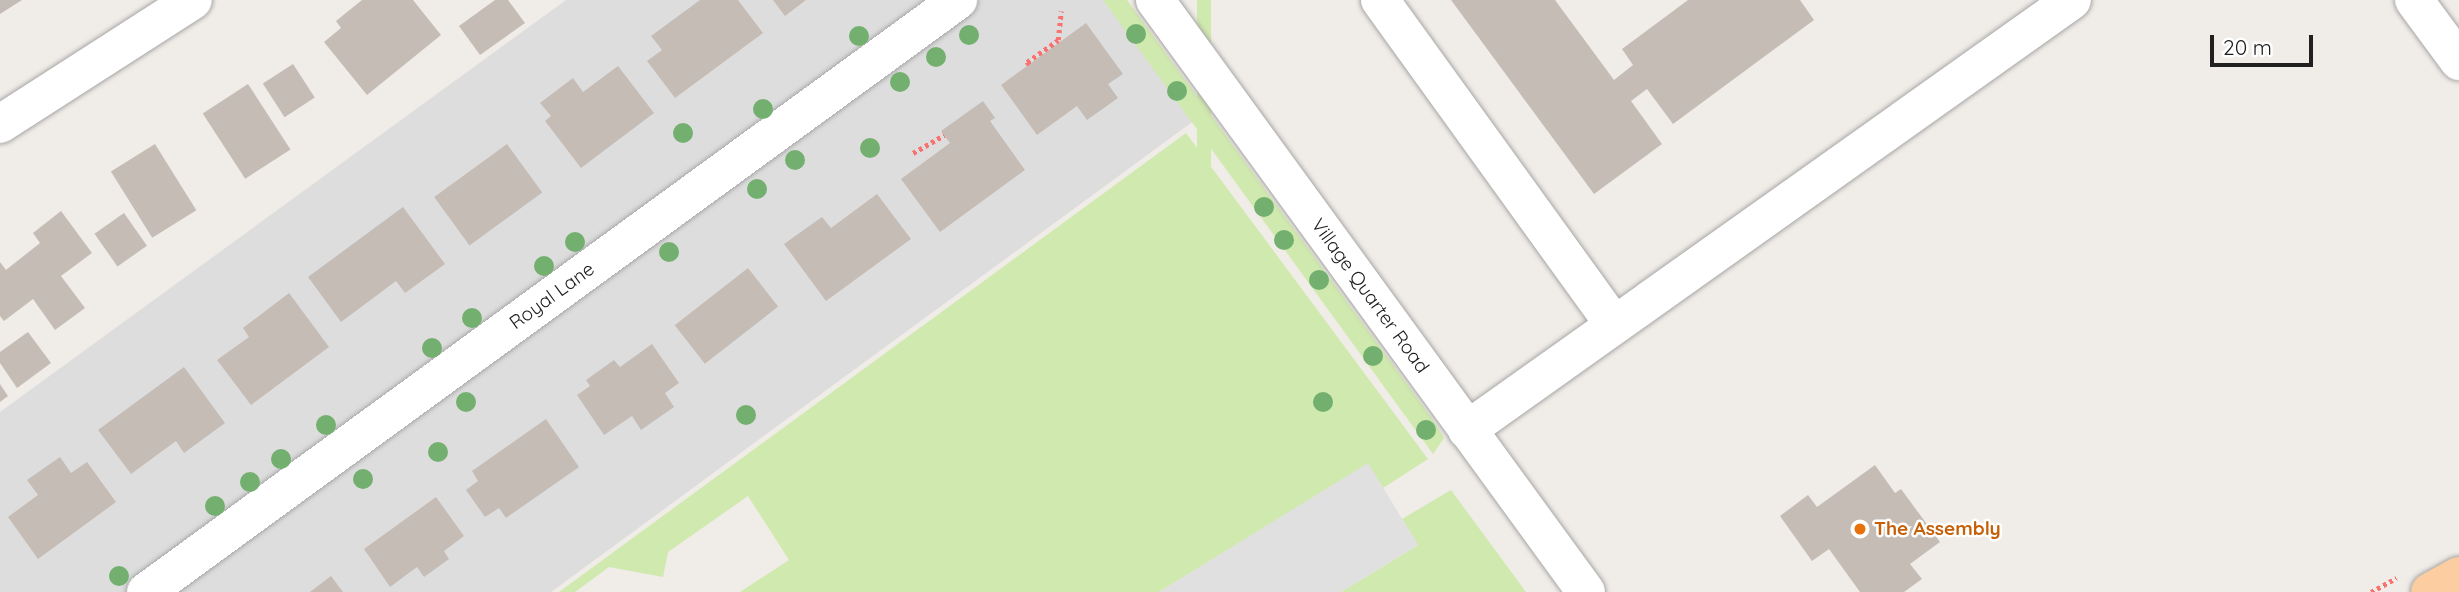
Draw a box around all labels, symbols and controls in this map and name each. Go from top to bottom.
scale bar [2214,21,2317,65]
text: 20 m [2223,34,2272,60]
street label: Village Quarter Road [1306,214,1434,378]
street label: Royal Lane [505,258,599,334]
place label: The Assembly [1874,518,2001,540]
marker: The Assembly [1852,521,1868,537]

